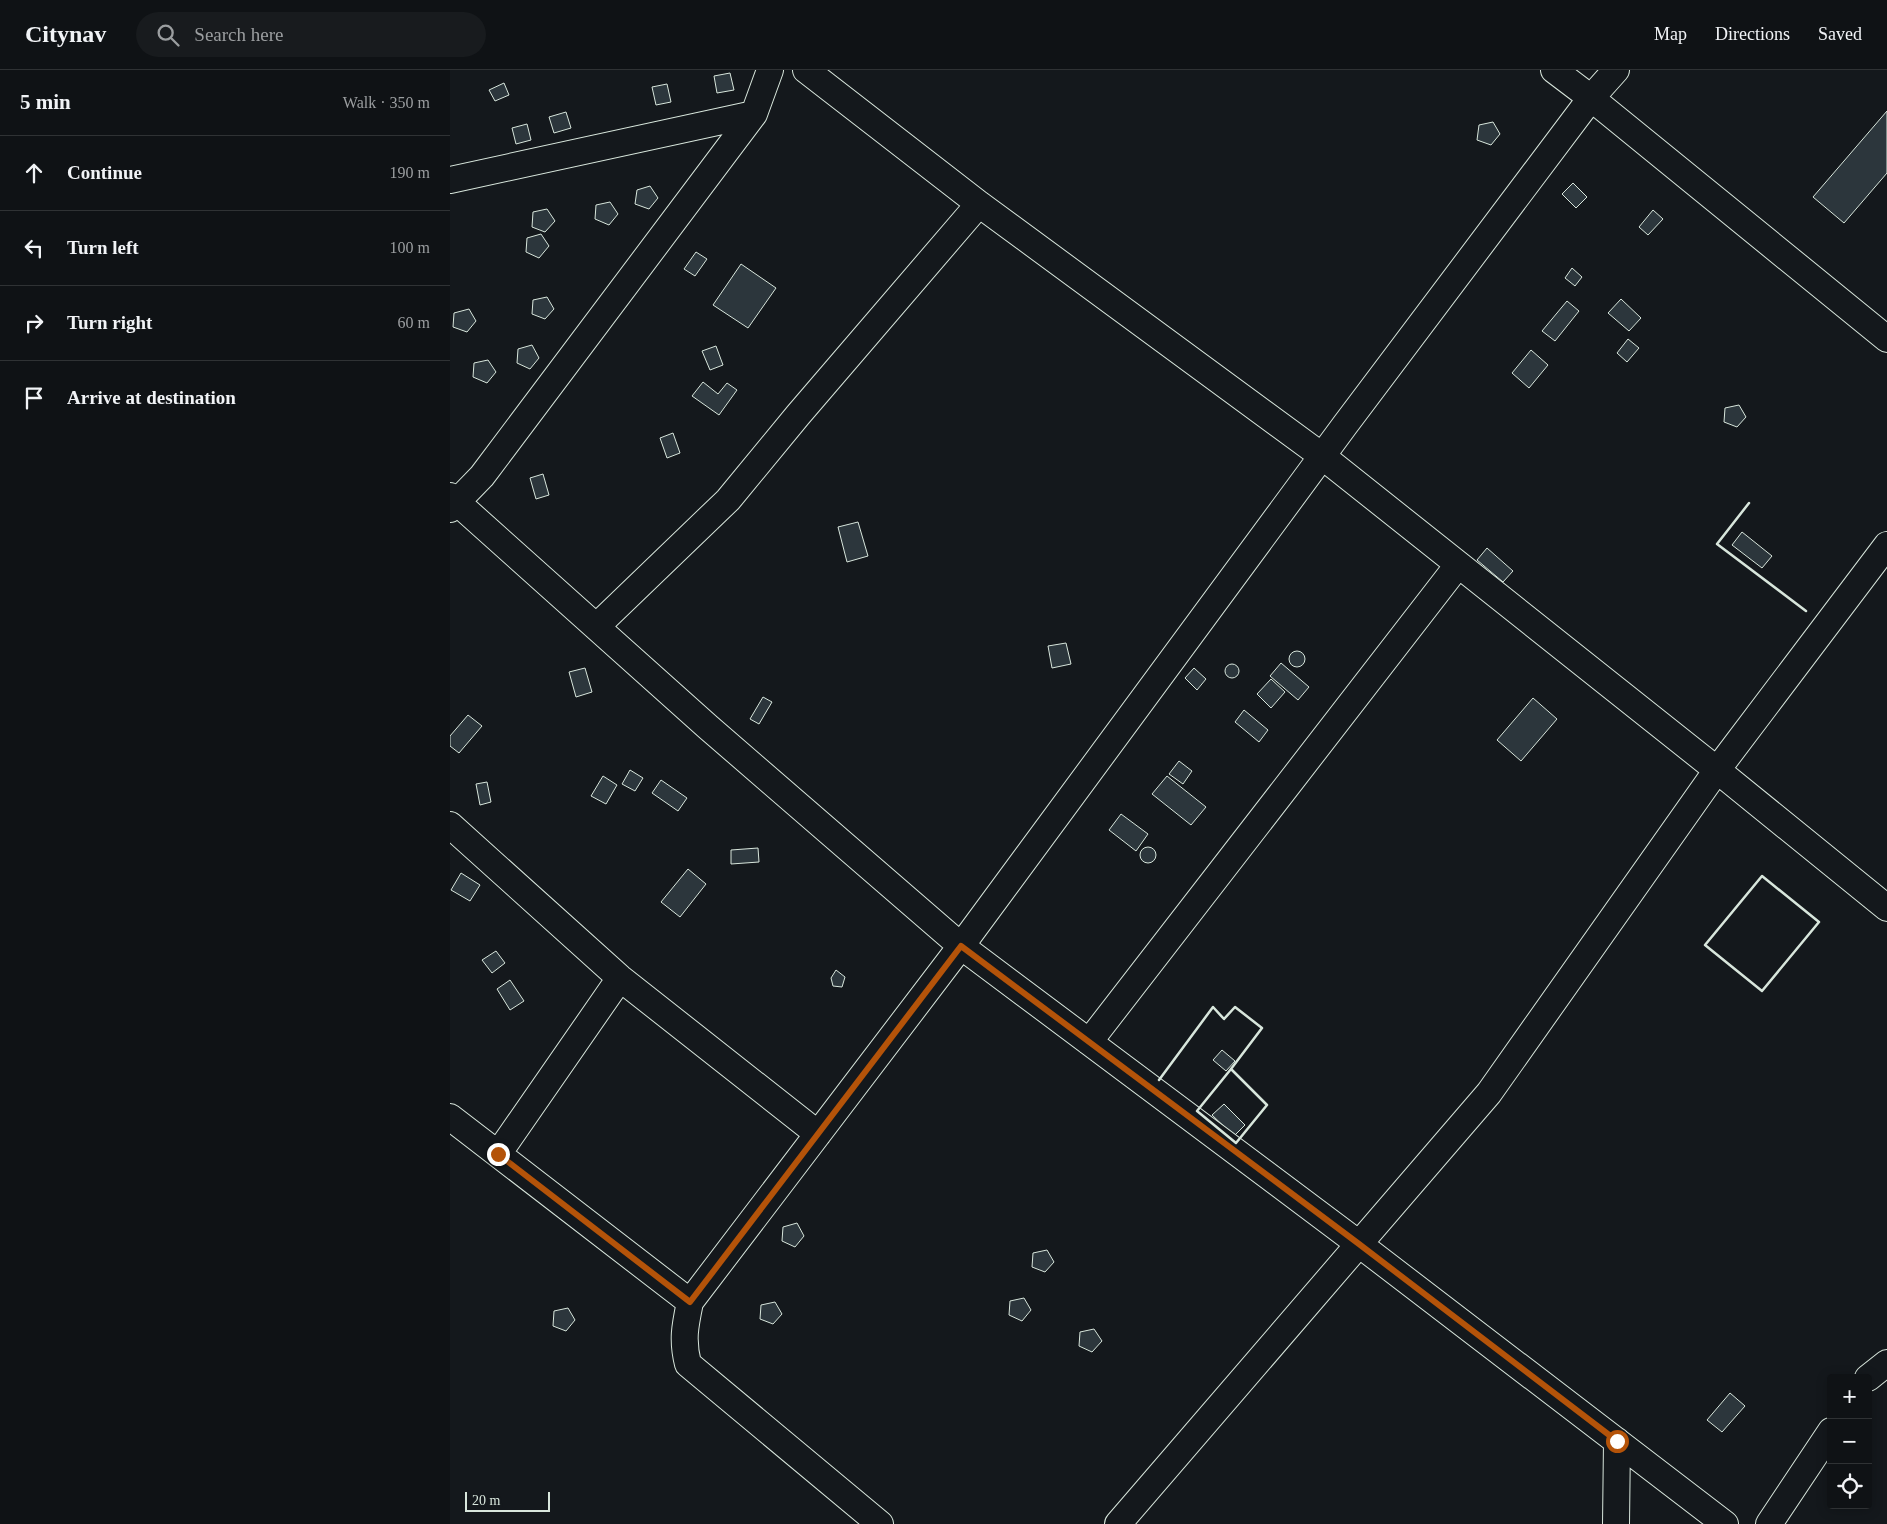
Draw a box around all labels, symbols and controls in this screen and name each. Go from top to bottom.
search box [136,12,486,57]
text: Citynav [25,21,106,47]
icon: search [154,21,182,49]
text: Search here [194,24,283,45]
text: Map [1654,24,1687,44]
text: Directions [1715,24,1790,44]
text: Saved [1818,24,1862,44]
text: 5 min [20,90,71,114]
text: Walk · 350 m [343,94,430,111]
icon: ahead [20,159,48,187]
text: Continue [67,162,142,183]
text: 190 m [390,164,430,181]
icon: left [20,234,48,262]
text: Turn left [67,237,139,258]
text: 100 m [390,239,430,256]
icon: right [20,309,48,337]
text: Turn right [67,312,152,333]
text: 60 m [398,314,430,331]
icon: arrive [20,384,48,412]
text: Arrive at destination [67,387,236,408]
route end [487,1143,510,1166]
map controls [1827,1374,1872,1509]
button: + [1827,1374,1872,1419]
button: − [1827,1419,1872,1464]
route start [1606,1430,1629,1453]
button: locate [1827,1464,1872,1509]
scale bar [465,1489,550,1512]
text: 20 m [472,1493,500,1508]

